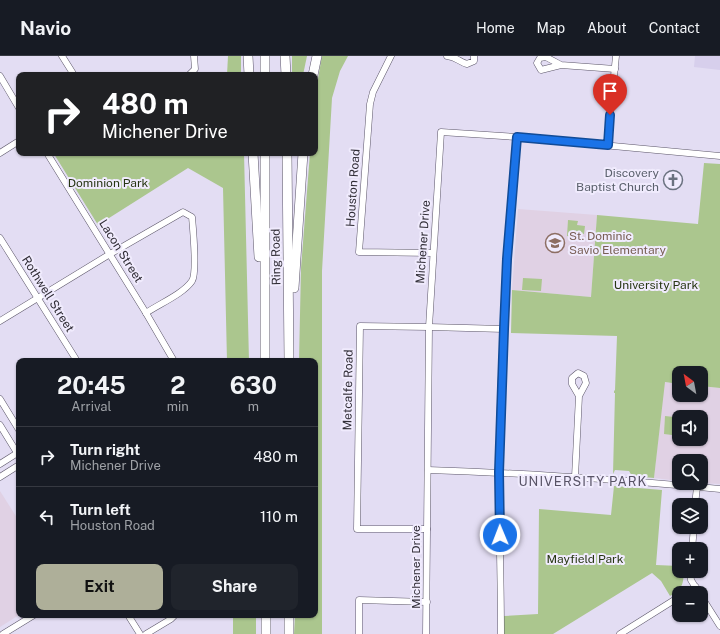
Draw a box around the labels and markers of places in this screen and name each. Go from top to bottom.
pin [593,74,627,115]
place label: Discovery Baptist Church [576,166,660,194]
church icon: Discovery Baptist Church [662,169,684,191]
place label: St. Dominic Savio Elementary [569,229,666,257]
school or university icon: St. Dominic Savio Elementary [544,232,566,254]

